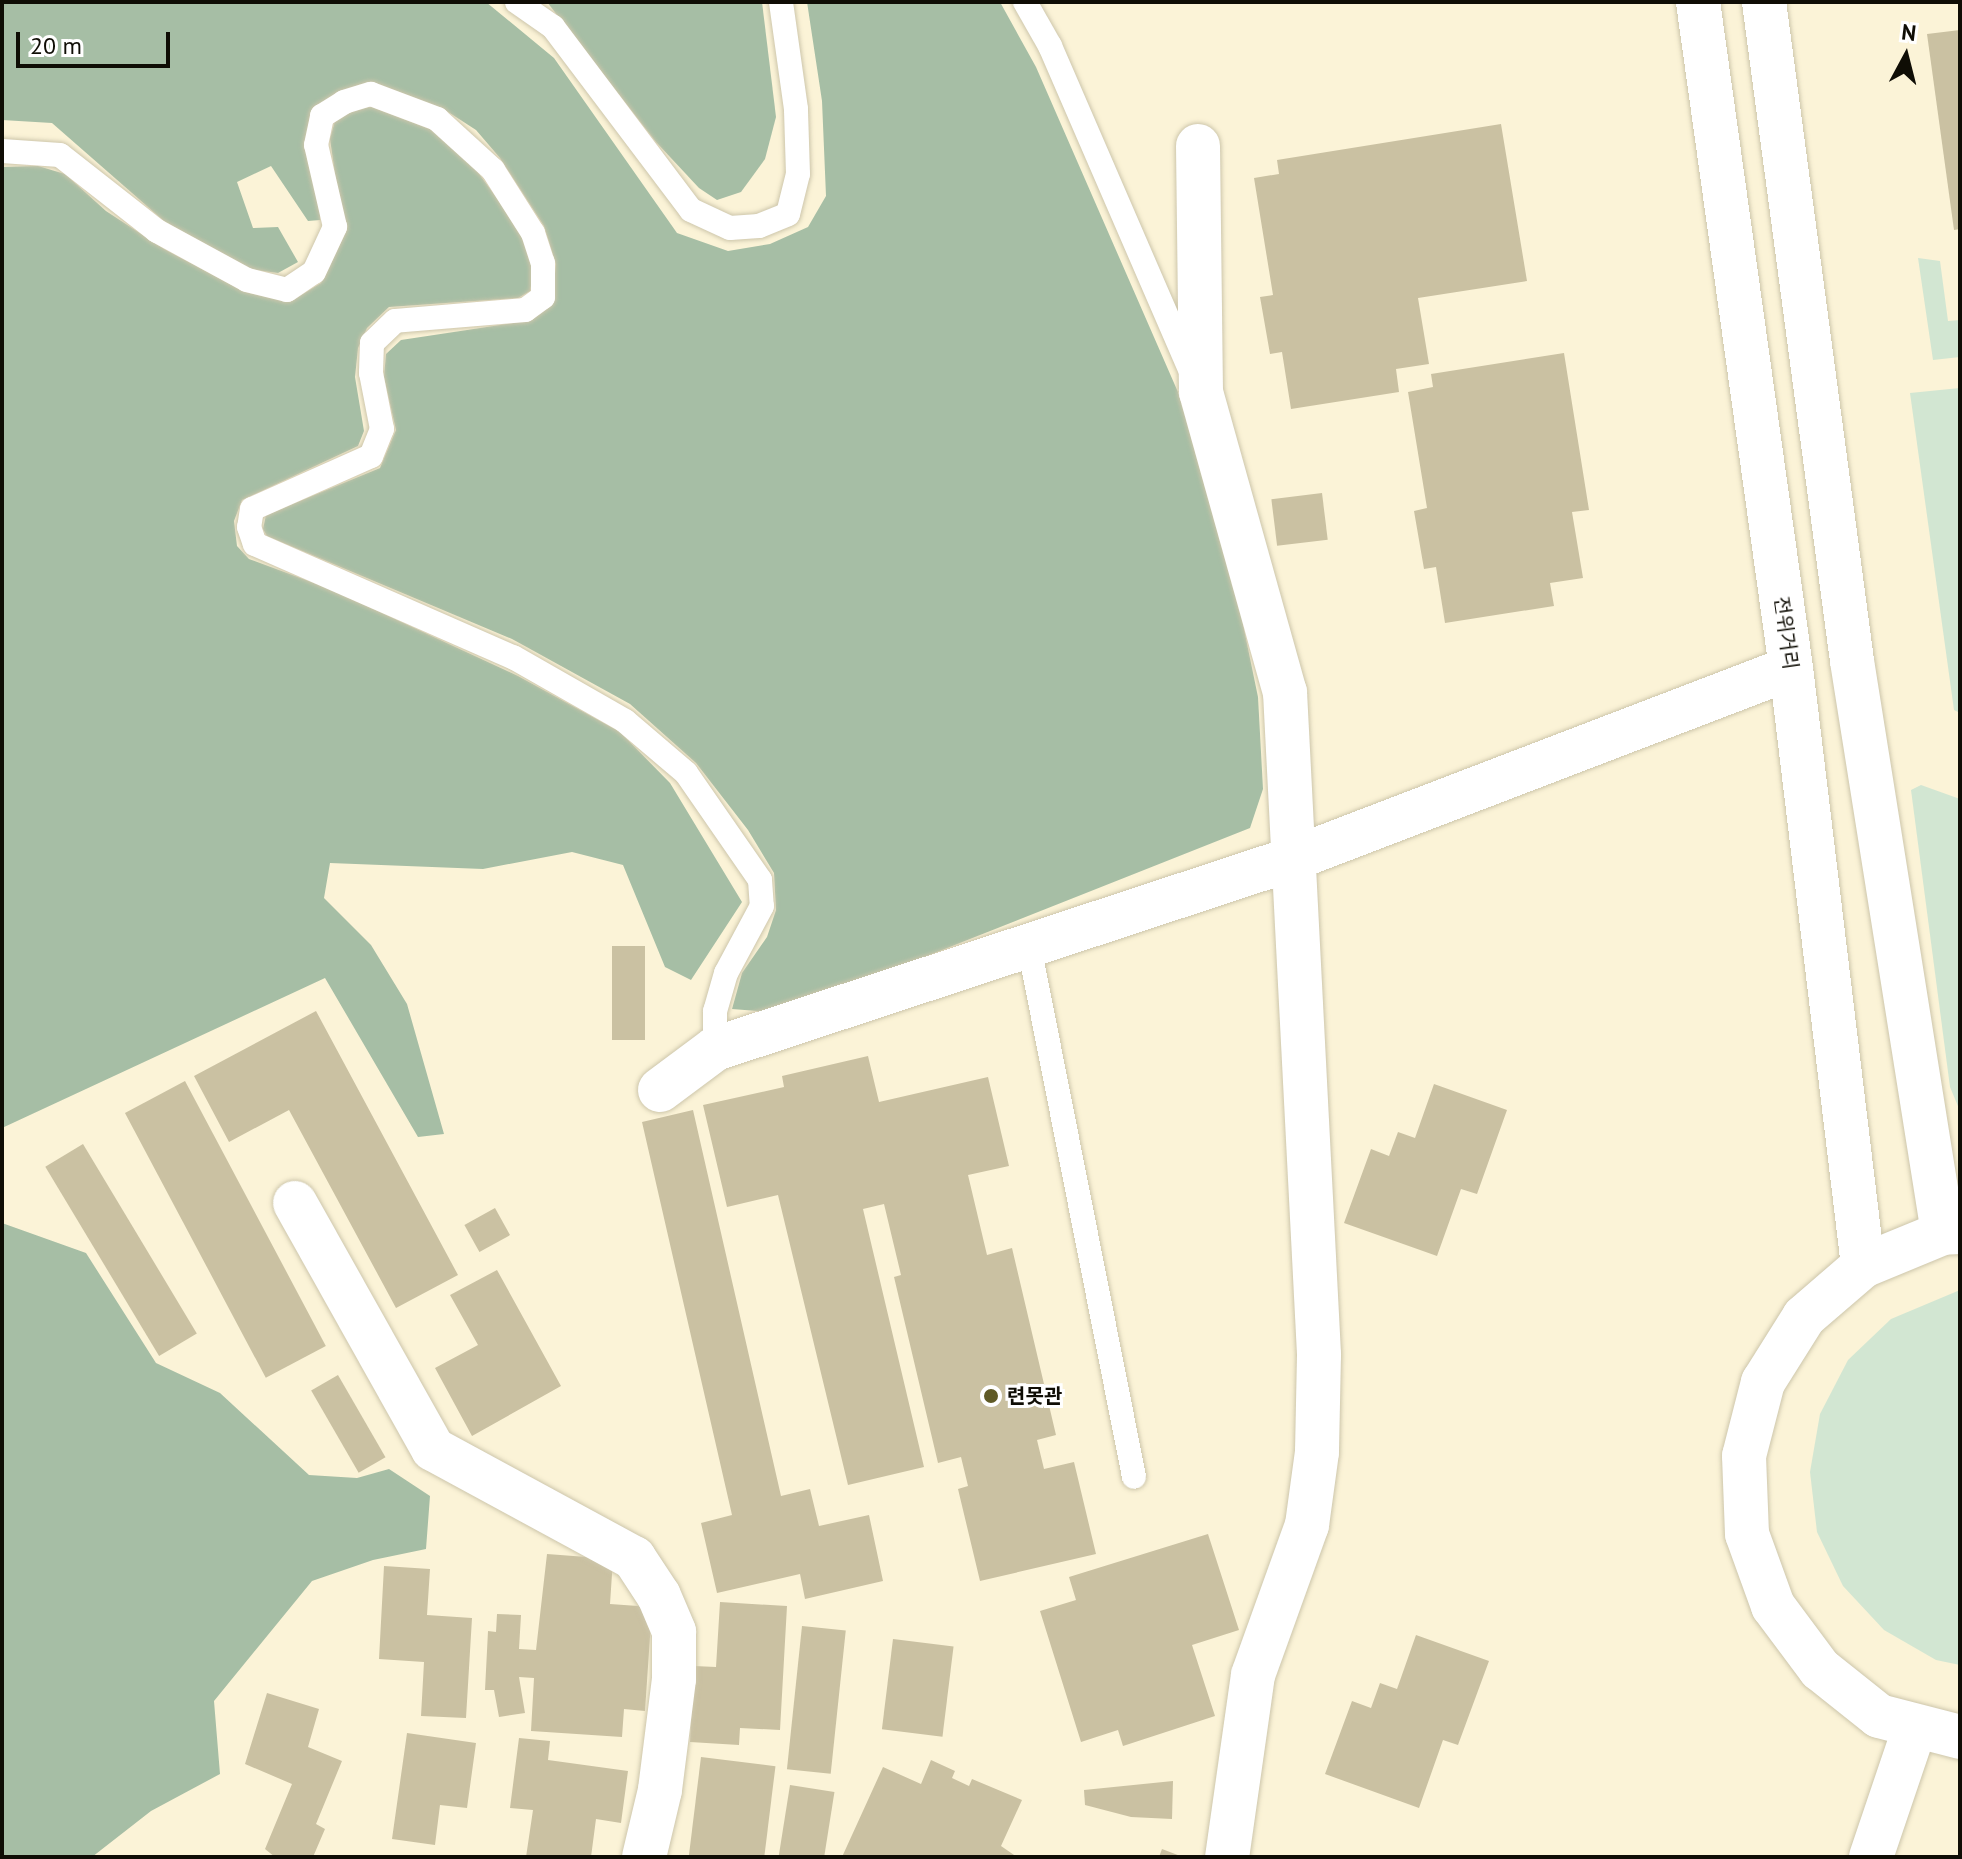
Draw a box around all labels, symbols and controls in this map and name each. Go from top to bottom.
scale bar [20,16,174,66]
north arrow [1866,16,1946,96]
text: N [1900,17,1918,47]
text: 20 m [30,30,82,61]
street label: 전위거리 [1769,595,1803,671]
place label: 련못관 [1007,1384,1062,1408]
marker: 련못관 [982,1387,1000,1405]

